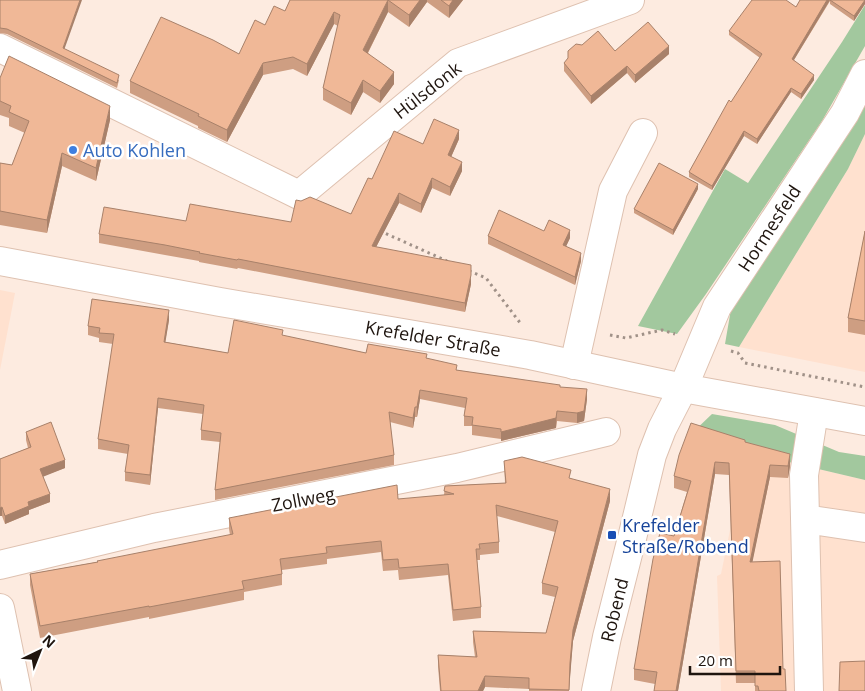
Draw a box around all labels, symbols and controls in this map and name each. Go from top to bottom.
street label: Hülsdonk [388,56,466,124]
place label: Auto Kohlen [83,138,186,162]
marker: Auto Kohlen [67,144,79,156]
street label: Hormesfeld [732,180,806,276]
street label: Krefelder Straße [363,314,503,362]
street label: Zollweg [269,481,337,517]
place label: Krefelder Straße/Robend [622,513,749,558]
marker: Krefelder Straße/Robend [606,529,618,541]
street label: Robend [594,576,634,644]
north arrow [15,626,65,676]
text: N [39,630,60,652]
scale bar [690,644,780,676]
text: 20 m [698,650,733,670]

